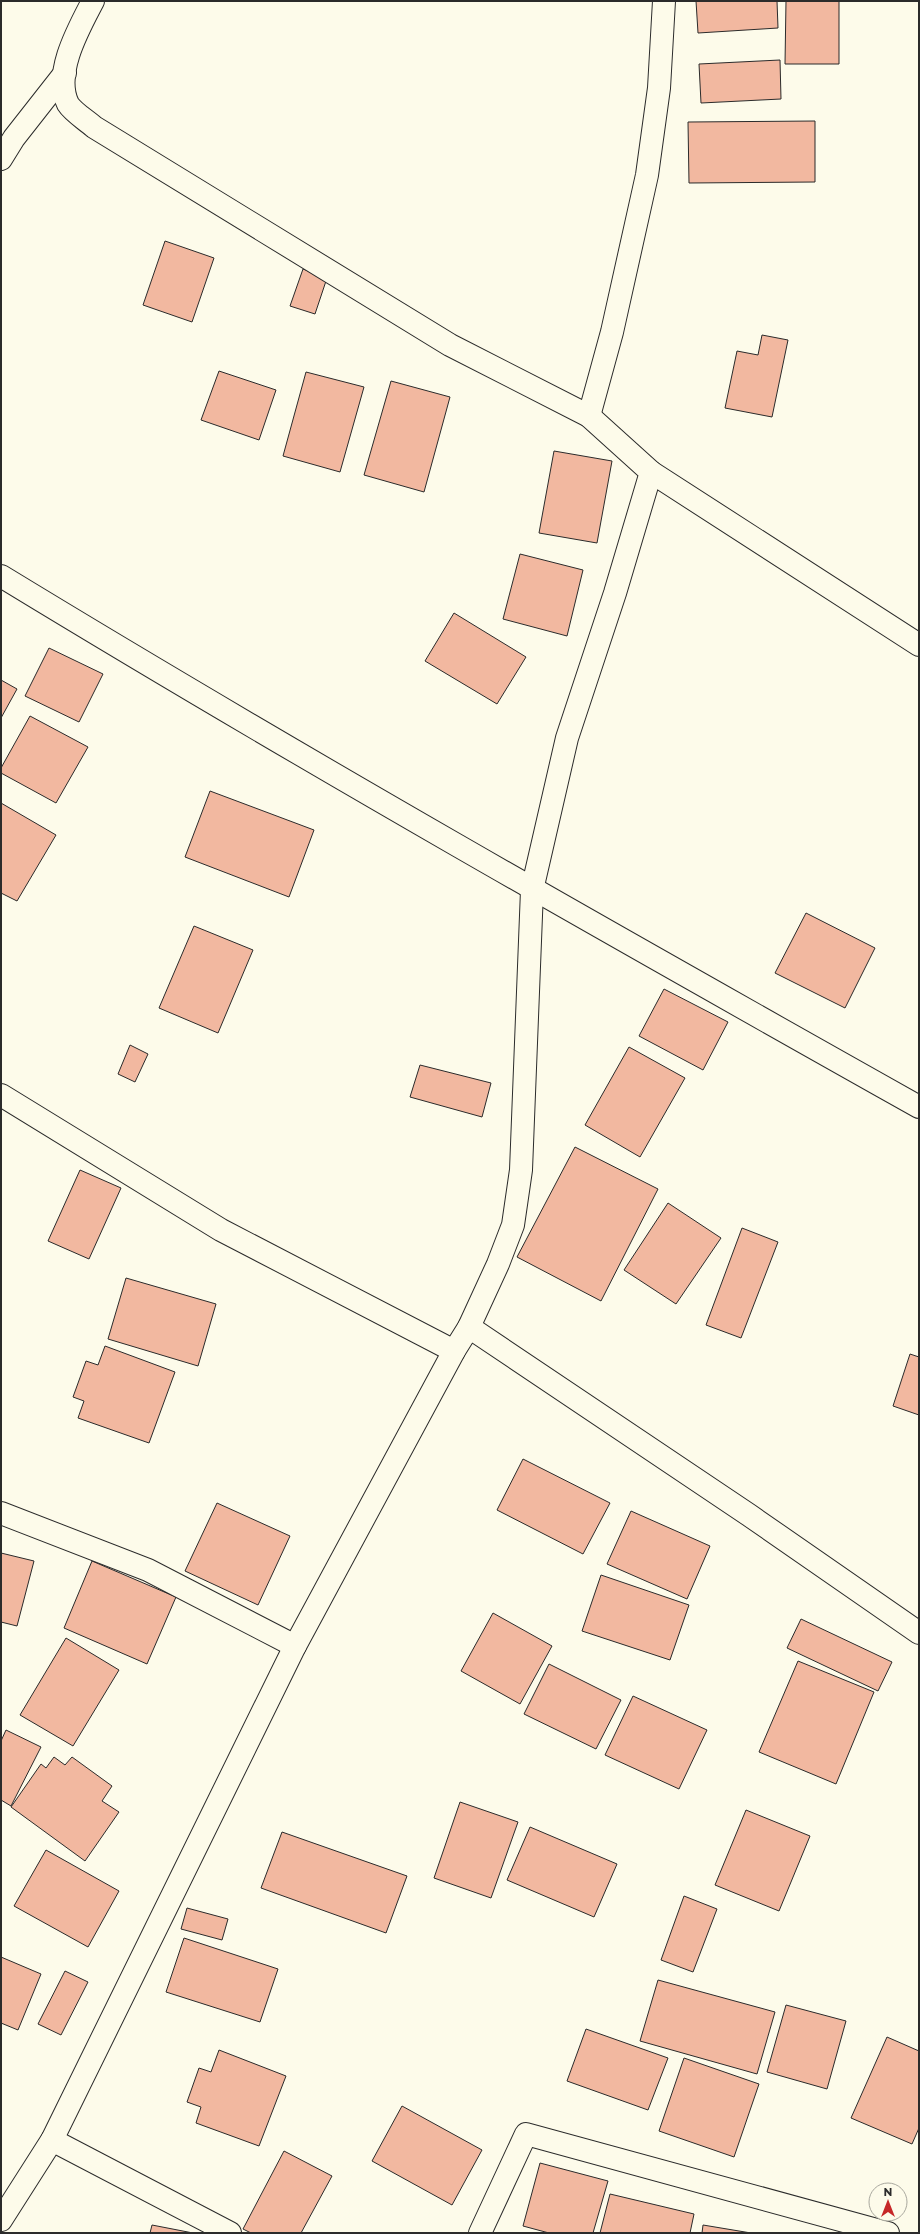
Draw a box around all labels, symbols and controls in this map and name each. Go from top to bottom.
north arrow [868,2182,908,2222]
text: N [884,2185,892,2199]

